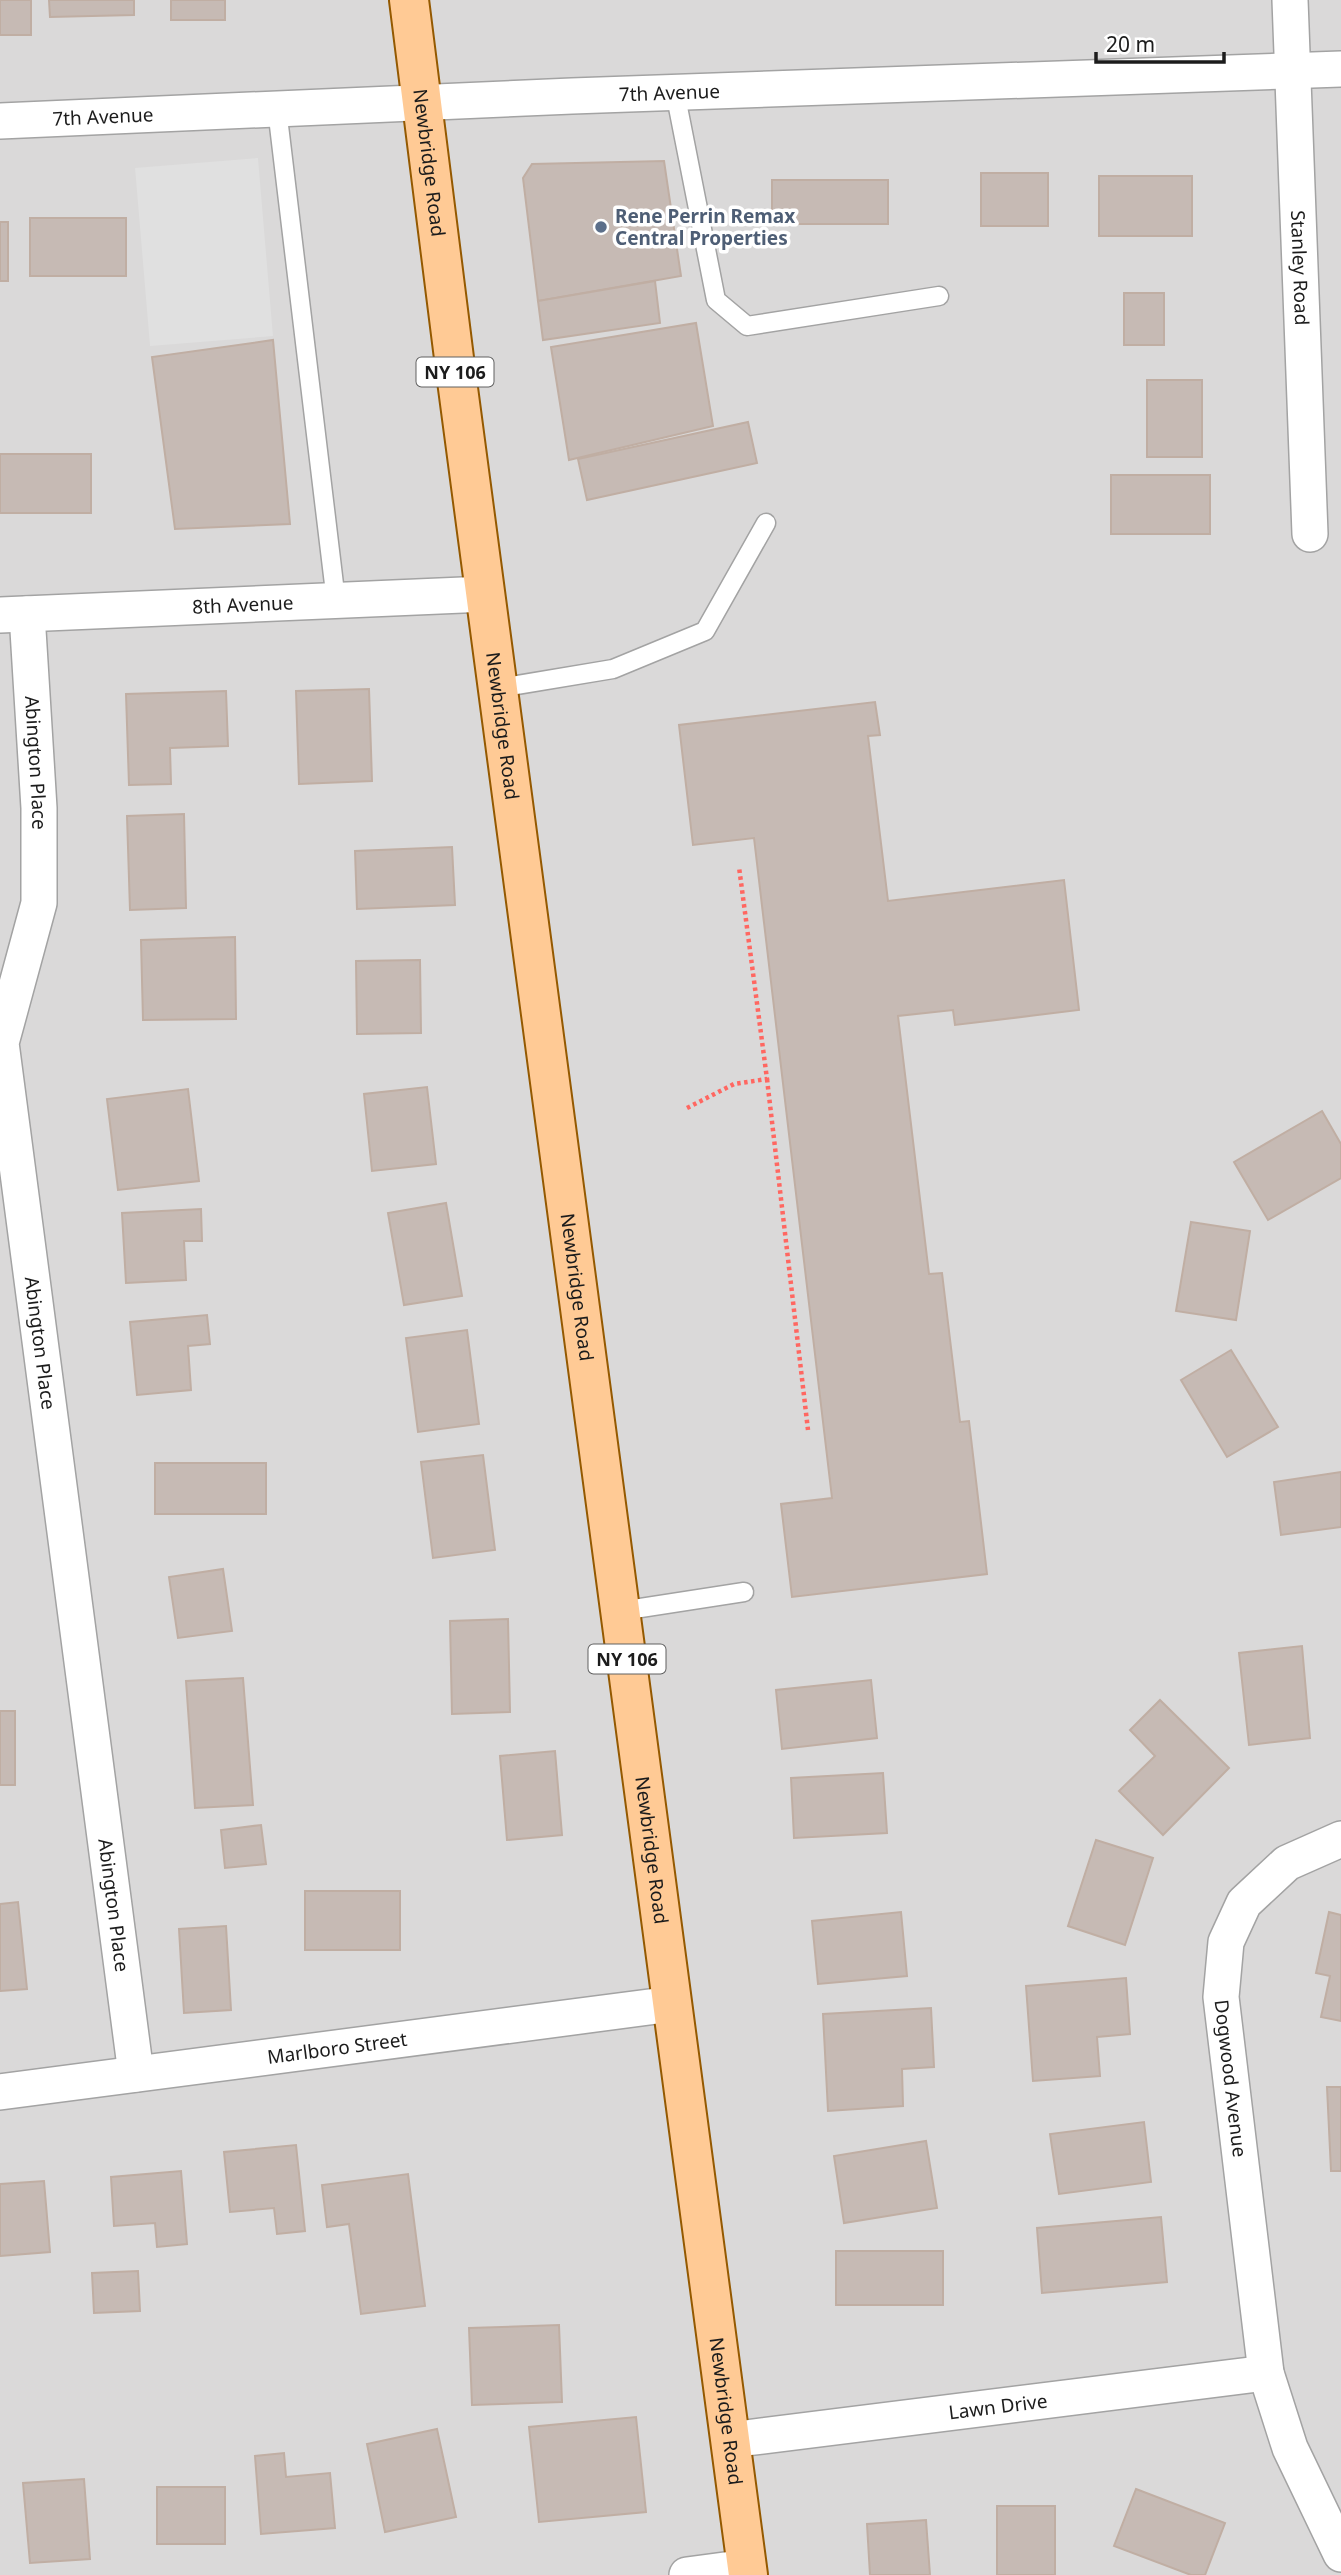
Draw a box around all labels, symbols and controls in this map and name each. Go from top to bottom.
scale bar [1096,21,1224,65]
text: 20 m [1106,30,1155,58]
street label: 7th Avenue [618,78,720,107]
street label: Newbridge Road [407,87,452,238]
street label: 7th Avenue [52,101,154,132]
place label: Rene Perrin Remax Central Properties [615,203,795,251]
street label: Stanley Road [1285,210,1315,326]
marker: Rene Perrin Remax Central Properties [593,219,609,235]
road number: NY 106 [416,358,494,386]
street label: 8th Avenue [192,589,294,620]
street label: Newbridge Road [480,650,525,801]
street label: Abington Place [19,695,52,830]
street label: Newbridge Road [555,1212,600,1363]
street label: Abington Place [19,1275,62,1411]
road number: NY 106 [588,1644,666,1674]
street label: Newbridge Road [629,1775,675,1926]
street label: Abington Place [92,1837,135,1973]
street label: Dogwood Avenue [1208,1998,1253,2159]
street label: Marlboro Street [266,2026,409,2070]
street label: Newbridge Road [704,2336,749,2487]
street label: Lawn Drive [947,2387,1049,2426]

